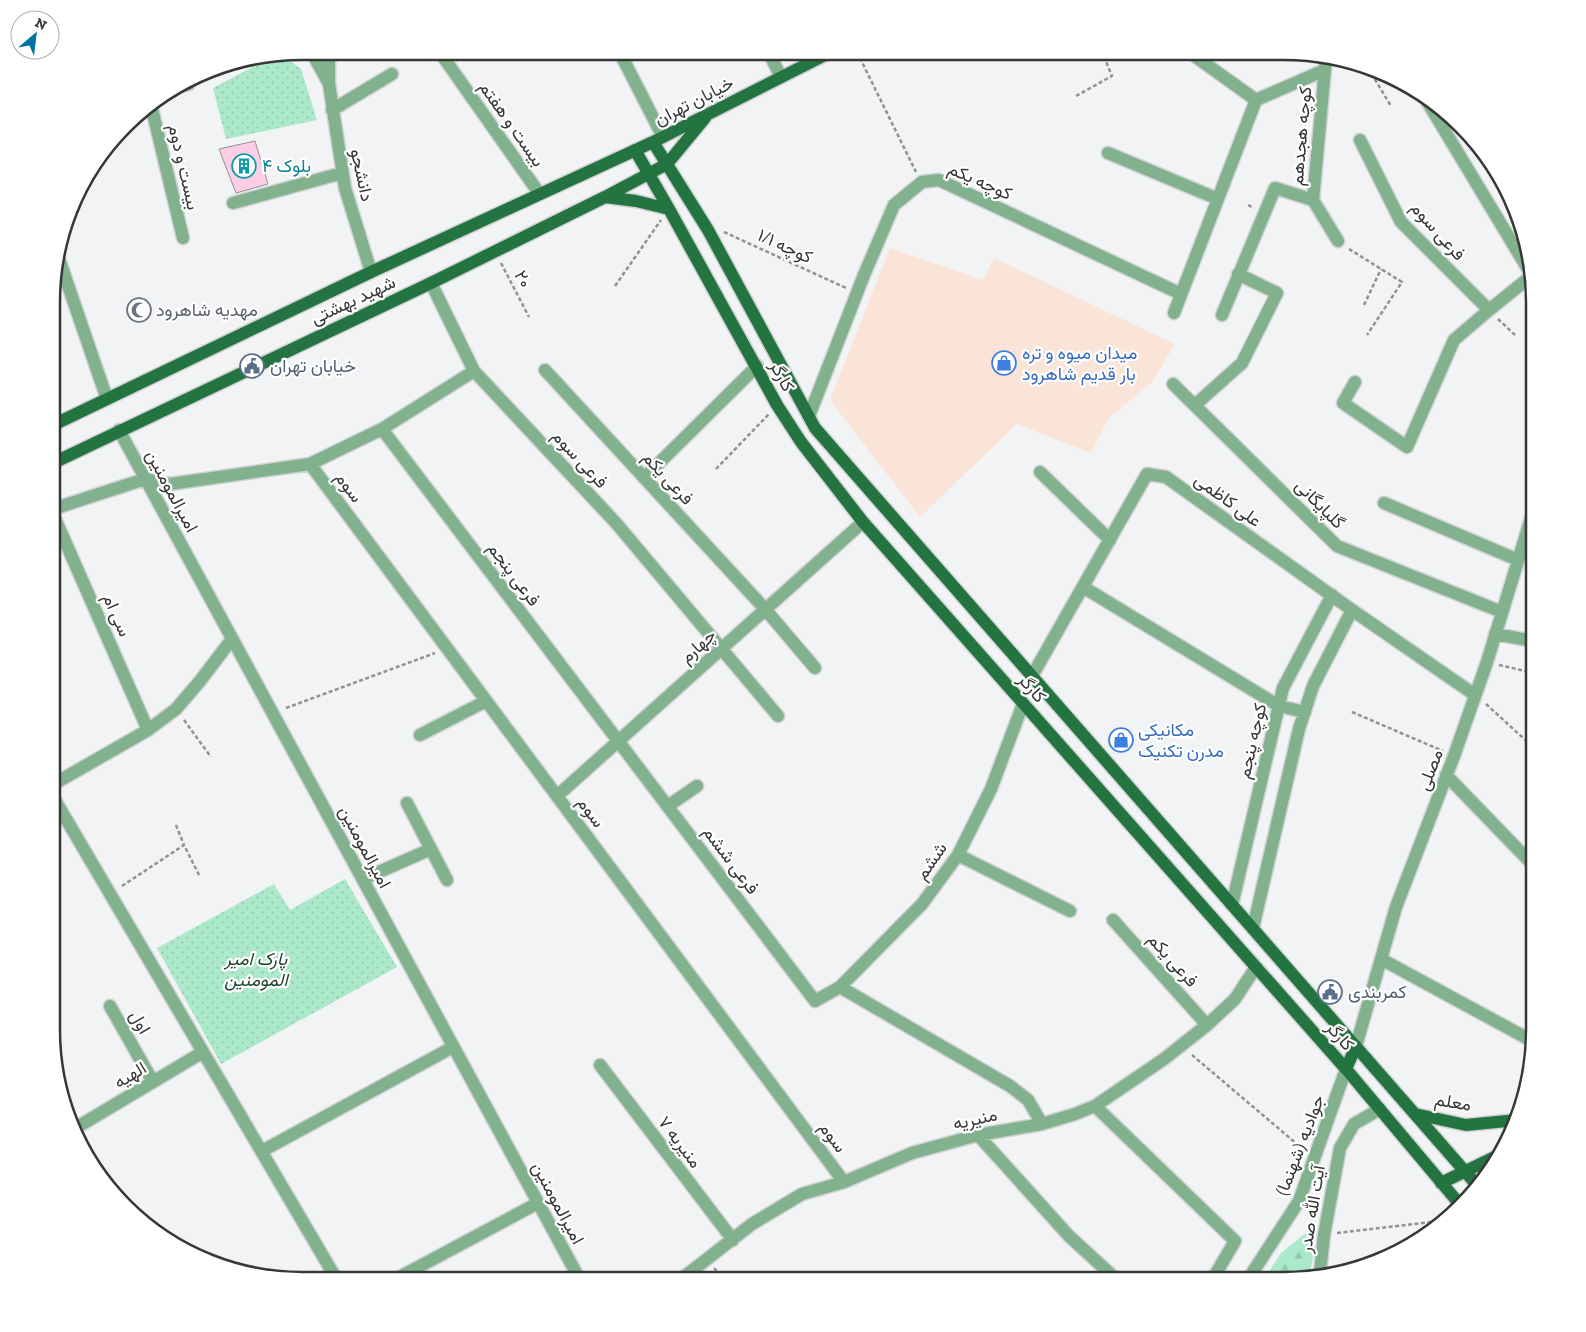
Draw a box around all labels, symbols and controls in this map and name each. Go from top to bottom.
north arrow [10,10,60,60]
text: N [32,14,50,34]
street label: خیابان تهران [651,72,737,130]
street label: بیست و هفتم [474,77,549,172]
street label: کوچه هجدهم [1286,85,1317,187]
street label: بیست و دوم [162,122,205,212]
street label: دانشجو [346,147,378,203]
building icon: بلوک ۴ [231,153,257,179]
place label: بلوک ۴ [262,155,311,177]
street label: کوچه یکم [944,157,1015,206]
street label: فرعی سوم [1405,197,1470,266]
street label: کوچه ۱/۱ [754,224,816,269]
street label: ۲۰ [509,266,537,292]
street label: شهید بهشتی [307,271,399,329]
mosque icon: مهدیه شاهرود [126,297,152,323]
place label: مهدیه شاهرود [156,299,258,321]
place label: میدان میوه و تره بار قدیم شاهرود [1022,342,1137,386]
shop icon: میدان میوه و تره بار قدیم شاهرود [991,350,1017,376]
public building icon: خیابان تهران [239,353,265,379]
place label: خیابان تهران [270,355,356,377]
street label: کارگر [764,356,799,395]
street label: فرعی سوم [547,425,613,493]
street label: امیرالمومنین [141,446,203,536]
street label: فرعی یکم [637,447,698,510]
street label: سوم [330,467,368,507]
street label: علی کاظمی [1190,468,1266,532]
street label: گلپایگانی [1290,475,1349,534]
street label: فرعی پنجم [482,538,545,611]
street label: سی ام [97,590,136,640]
street label: چهارم [675,624,721,669]
street label: کارگر [1012,668,1051,707]
street label: کوچه پنجم [1233,701,1272,781]
place label: مکانیکی مدرن تکنیک [1138,719,1224,762]
shop icon: مکانیکی مدرن تکنیک [1108,727,1134,753]
street label: مصلی [1412,746,1448,794]
street label: سوم [572,792,610,832]
street label: امیرالمومنین [334,802,396,892]
street label: فرعی ششم [697,822,764,899]
street label: ششم [910,838,953,885]
street label: فرعی یکم [1142,928,1203,992]
park label: پارک امیر المومنین [224,948,290,991]
public building icon: کمربندی [1317,979,1343,1005]
place label: کمربندی [1348,981,1406,1003]
street label: اول [125,1006,155,1038]
street label: کارگر [1320,1016,1359,1055]
street label: الهیه [110,1057,150,1093]
street label: معلم [1433,1088,1473,1117]
street label: جوادیه (شهنما) [1271,1092,1329,1198]
street label: منیریه [951,1103,999,1135]
street label: منیریه ۷ [653,1112,707,1172]
street label: سوم [814,1117,852,1157]
street label: امیرالمومنین [527,1158,589,1248]
street label: آیت الله صدر [1294,1162,1330,1255]

